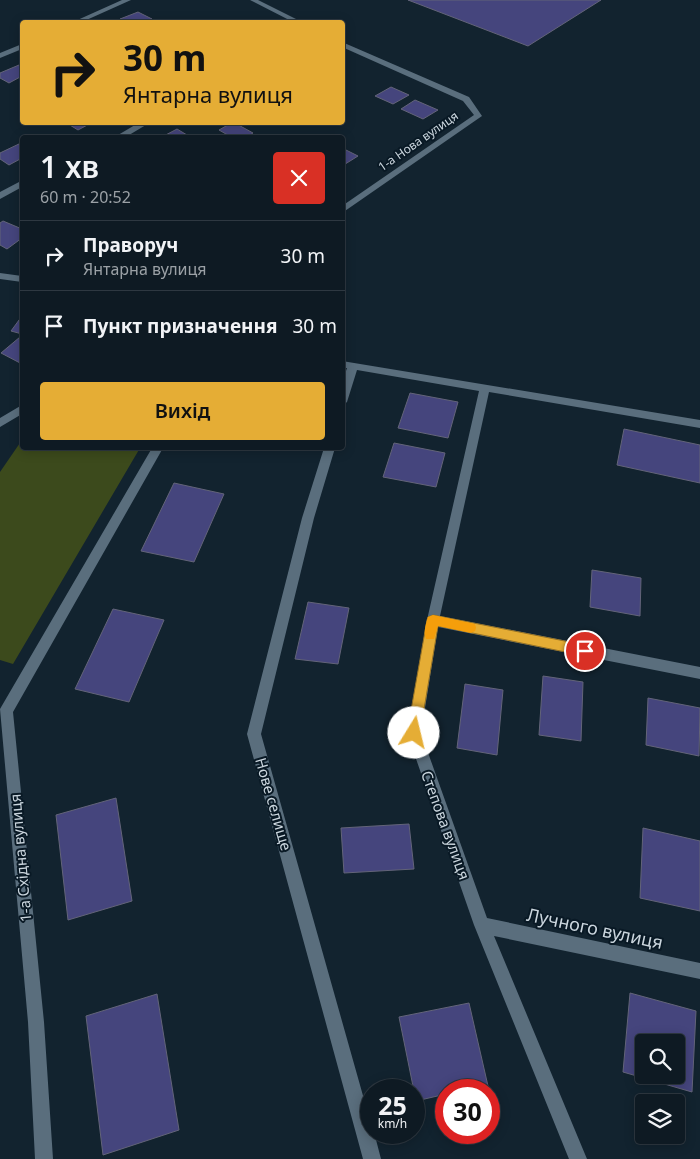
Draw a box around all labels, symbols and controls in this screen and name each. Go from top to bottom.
text: 30 m [123,34,206,81]
icon: right [40,40,105,105]
text: Янтарна вулиця [123,79,293,109]
street label: 1-а Нова вулиця [375,107,461,175]
text: 1 хв [40,146,99,187]
button: close [273,152,325,204]
text: 60 m · 20:52 [40,186,131,208]
text: Праворуч [83,232,178,258]
icon: right [40,242,68,270]
text: 30 m [281,243,325,269]
text: Янтарна вулиця [83,258,207,280]
icon: arrive [40,312,68,340]
text: Пункт призначення [83,313,277,339]
text: 30 m [292,313,337,339]
button: Вихід [40,382,325,440]
pin [564,630,606,672]
icon: arrive [571,637,599,665]
position arrow [387,706,439,758]
street label: Нове селище [251,755,297,853]
street label: Степова вулиця [417,768,475,882]
street label: 1-а Східна вулиця [4,793,36,923]
street label: Лучного вулиця [525,902,665,954]
map controls [635,1034,685,1144]
button: search [635,1034,685,1084]
speed limit sign: 30 [435,1079,500,1144]
text: 25 [378,1088,407,1122]
button: layers [635,1094,685,1144]
text: km/h [378,1115,407,1132]

